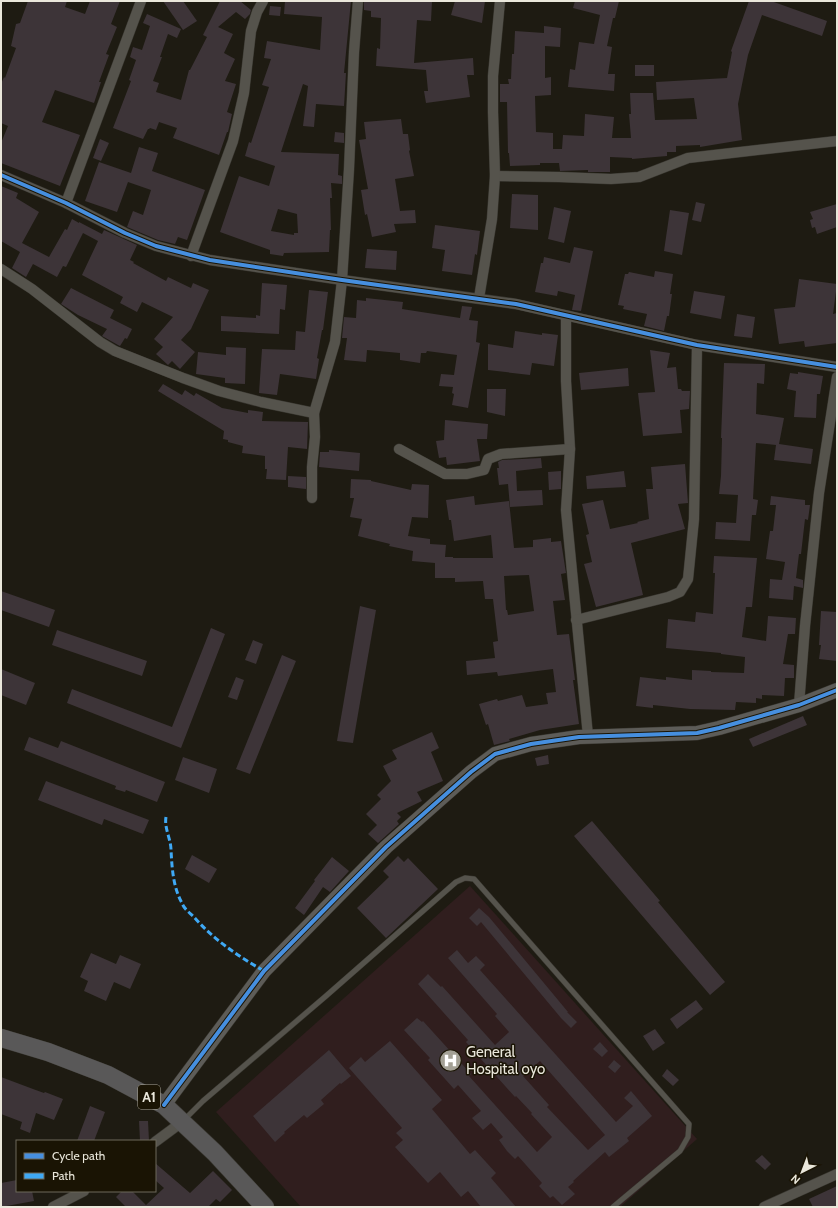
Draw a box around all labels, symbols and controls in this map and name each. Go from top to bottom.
place label: General Hospital oyo [466,1043,545,1078]
hospital icon: General Hospital oyo [437,1048,463,1074]
road number: A1 [138,1085,160,1109]
legend [16,1140,156,1192]
text: Cycle path [52,1148,105,1163]
north arrow [782,1152,822,1192]
text: Path [52,1168,75,1183]
text: N [788,1172,803,1187]

